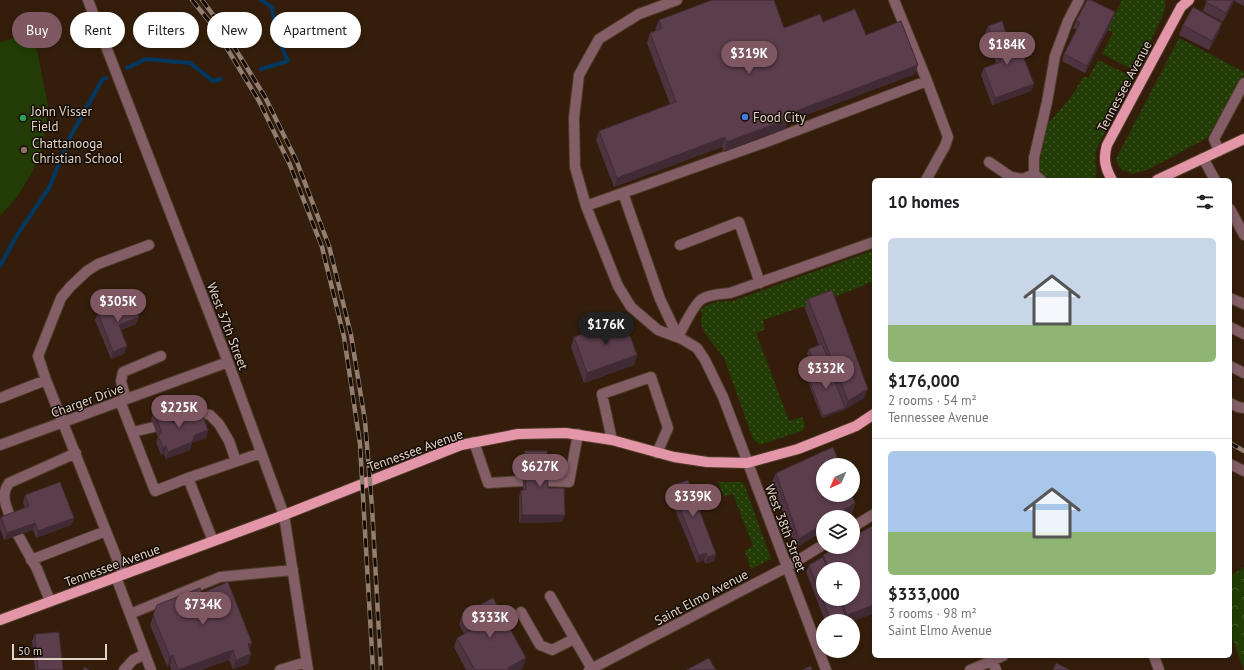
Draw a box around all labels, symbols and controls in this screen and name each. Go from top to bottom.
chip: Buy [12,12,62,48]
chip: Rent [70,12,125,48]
chip: Filters [133,12,199,48]
chip: New [207,12,262,48]
chip: Apartment [270,12,361,48]
pin: $184K [979,32,1035,66]
text: $184K [988,36,1026,53]
street label: Tennessee Avenue [1093,38,1156,135]
pin: $319K [721,41,777,75]
text: $319K [730,45,768,62]
place label: John Visser Field [30,103,92,135]
place label: Food City [753,109,806,126]
marker: Food City [740,112,750,122]
marker: John Visser Field [18,113,28,123]
place label: Chattanooga Christian School [32,135,123,167]
marker: Chattanooga Christian School [19,145,29,155]
text: 10 homes [888,191,959,213]
icon: filters [1194,191,1216,213]
icon: home [1016,264,1088,336]
street label: West 37th Street [203,280,252,373]
pin: $305K [90,289,146,323]
text: $305K [99,293,137,310]
pin: $176K [578,312,634,346]
text: $176K [587,316,625,333]
pin: $332K [798,356,854,390]
text: $332K [807,360,845,377]
text: $176,000 [888,370,960,392]
street label: Charger Drive [49,379,126,421]
text: 2 rooms · 54 m² [888,392,977,409]
pin: $225K [151,395,207,429]
text: $225K [160,399,198,416]
text: Tennessee Avenue [888,409,989,426]
street label: Tennessee Avenue [365,425,465,476]
pin: $627K [512,454,568,488]
text: $627K [521,458,559,475]
north arrow [816,458,860,502]
map controls [816,458,860,658]
icon: home [1016,477,1088,549]
street label: West 38th Street [761,482,810,575]
pin: $339K [665,484,721,518]
text: $339K [674,488,712,505]
button: layers [816,510,860,554]
street label: Tennessee Avenue [62,540,162,591]
button: + [816,562,860,606]
street label: Saint Elmo Avenue [651,566,751,629]
text: $333,000 [888,583,960,605]
pin: $734K [175,592,231,626]
text: $734K [184,596,222,613]
pin: $333K [462,605,518,639]
text: 3 rooms · 98 m² [888,605,977,622]
text: $333K [471,609,509,626]
button: − [816,614,860,658]
text: Saint Elmo Avenue [888,622,992,639]
scale bar [12,642,107,661]
text: 50 m [18,644,42,658]

